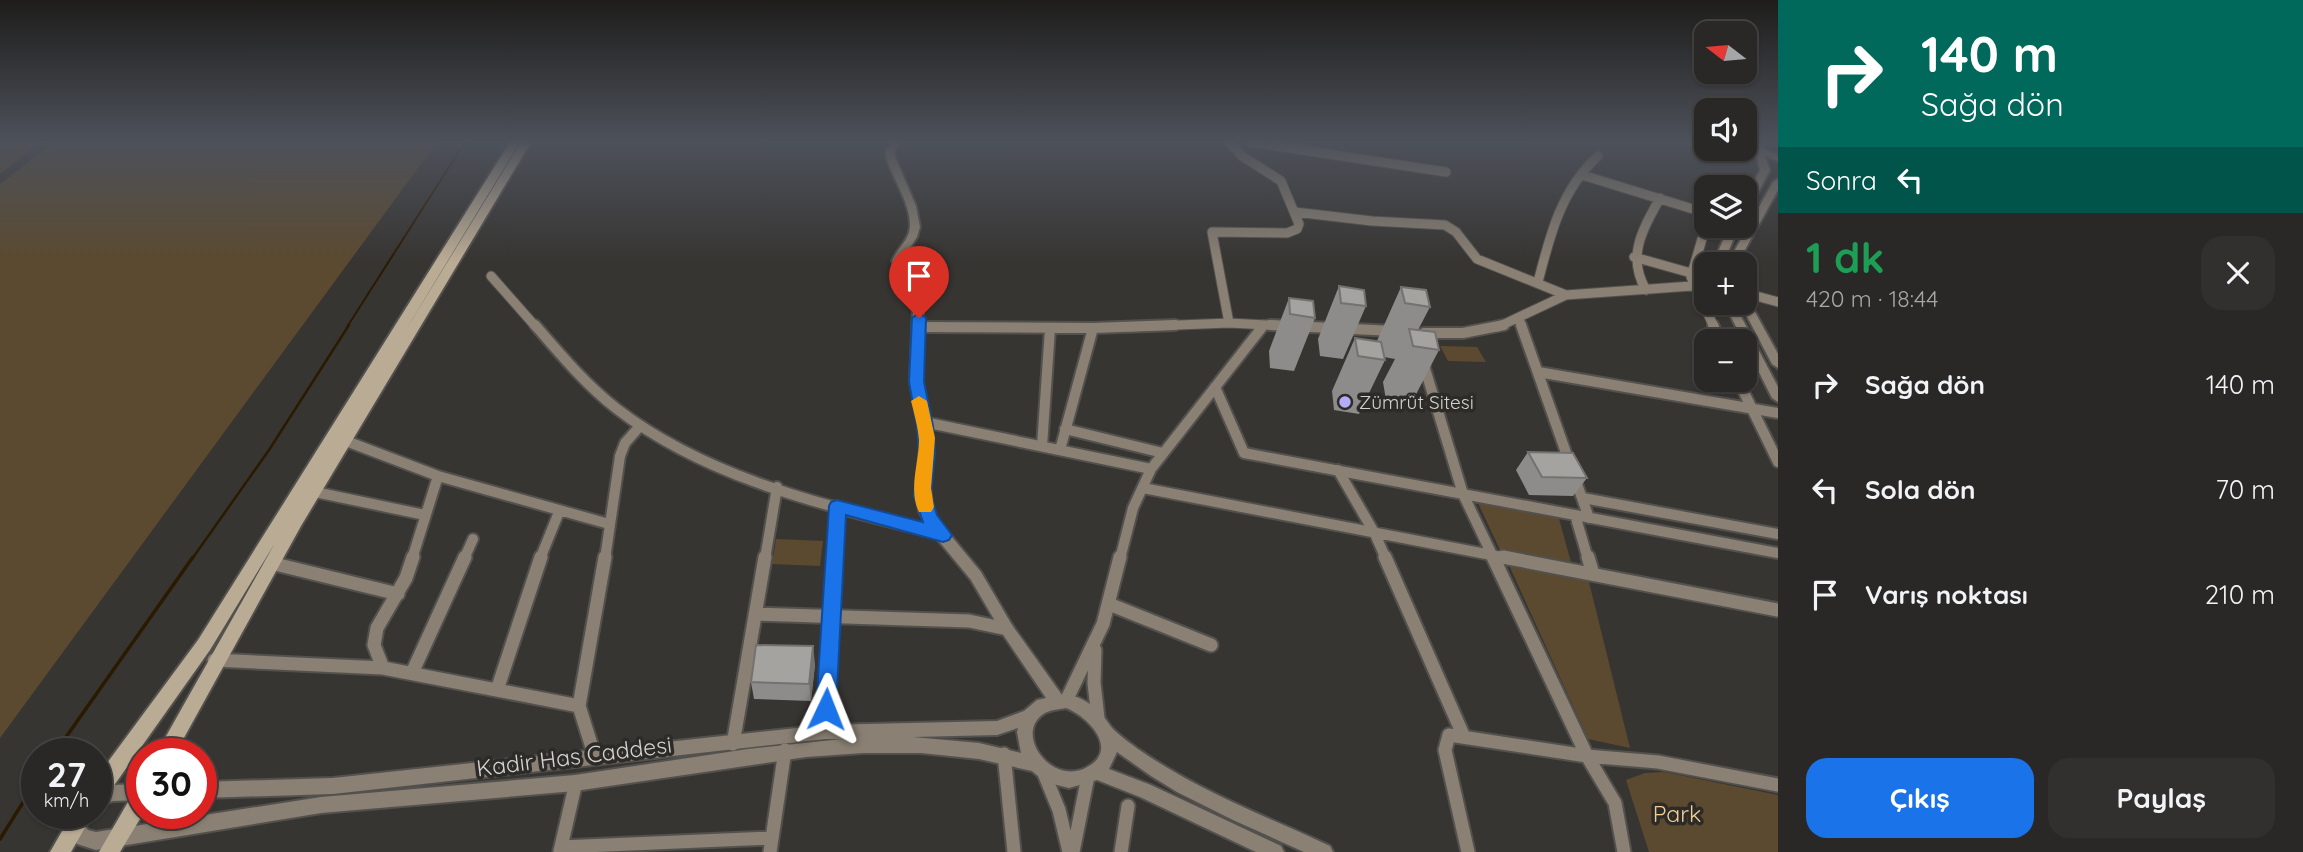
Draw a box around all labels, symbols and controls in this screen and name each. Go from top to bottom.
north arrow [1694,21,1757,84]
map controls [1694,21,1757,392]
text: 140 m [1921,23,2058,84]
icon: right [1806,28,1897,119]
text: Sağa dön [1921,84,2064,124]
button: sound [1694,98,1757,161]
icon: left [1891,161,1929,199]
text: Sonra [1806,164,1877,197]
button: layers [1694,175,1757,238]
text: 1 dk [1806,231,1884,284]
button: close [2201,236,2275,310]
pin [889,246,949,318]
button: + [1694,252,1757,315]
icon: arrive [900,257,938,295]
text: 420 m · 18:44 [1806,284,1938,313]
button: − [1694,329,1757,392]
icon: right [1806,366,1844,404]
text: Sağa dön [1865,368,1985,401]
text: 140 m [2206,368,2275,401]
place label: Zümrüt Sitesi [1359,390,1474,414]
marker: Zümrüt Sitesi [1337,394,1353,410]
icon: left [1806,471,1844,509]
text: Sola dön [1865,473,1975,506]
text: 70 m [2215,473,2275,506]
icon: arrive [1806,576,1844,614]
text: Varış noktası [1865,578,2028,611]
text: 210 m [2205,578,2275,611]
position arrow [789,672,863,746]
street label: Kadir Has Caddesi [475,730,673,782]
speed limit sign: 30 [126,738,217,829]
text: 27 [47,752,86,796]
button: Çıkış [1806,758,2034,838]
button: Paylaş [2048,758,2275,838]
text: km/h [44,789,89,812]
park label: Park [1653,799,1701,828]

